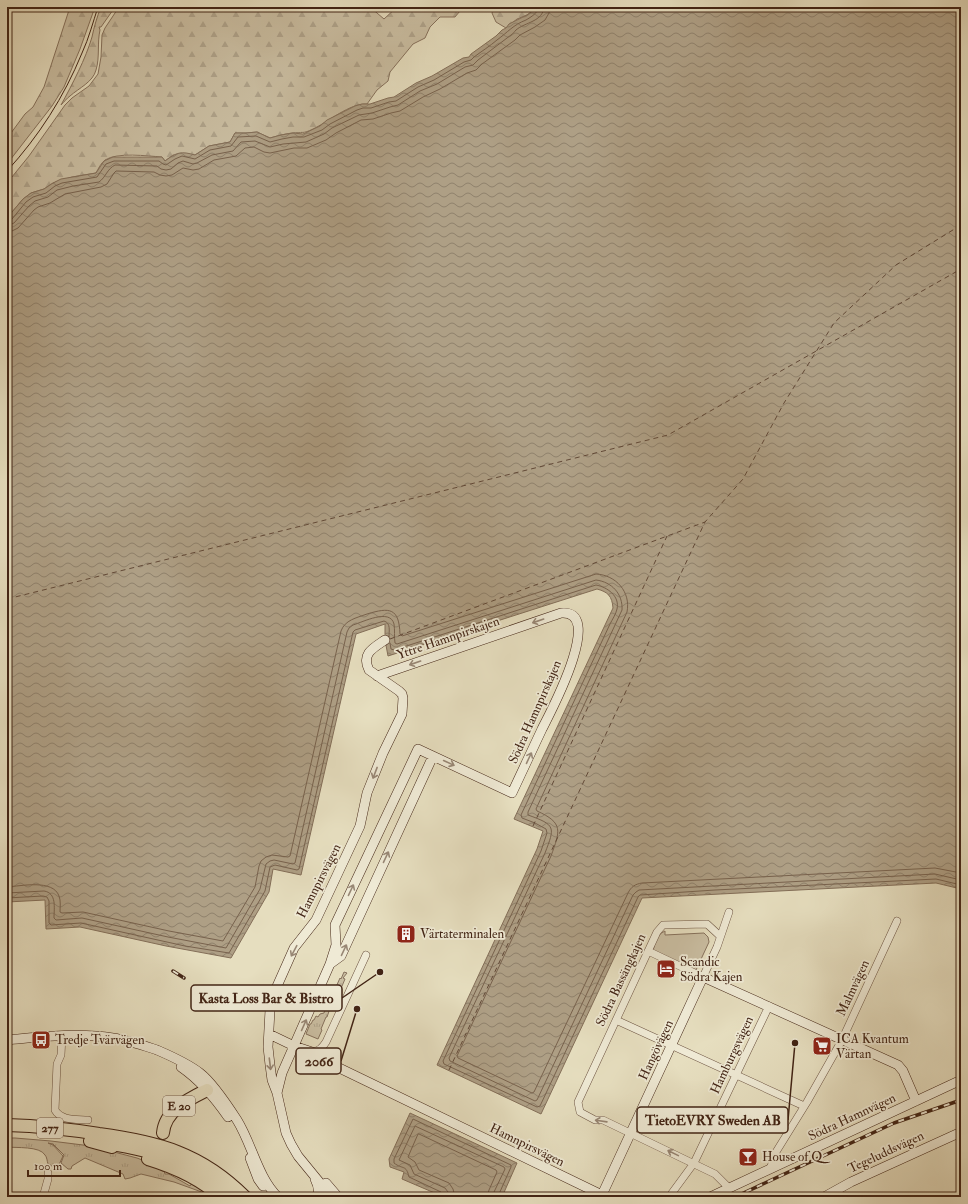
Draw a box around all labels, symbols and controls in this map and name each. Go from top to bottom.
street label: Yttre Hamnpirskajen [394,613,502,664]
one-way arrow [533,617,545,625]
street label: Södra Hamnpirskajen [505,658,566,767]
one-way arrow [409,660,422,667]
one-way arrow [526,752,533,764]
one-way arrow [443,760,455,767]
one-way arrow [371,766,379,778]
street label: Hamnpirsvägen [293,841,346,921]
one-way arrow [383,852,391,864]
one-way arrow [348,884,355,896]
building icon: Värtaterminalen [395,923,417,945]
place label: Värtaterminalen [420,926,504,942]
street label: Södra Bassängkajen [592,931,650,1029]
one-way arrow [341,944,348,956]
one-way arrow [289,945,297,957]
place label: Scandic Södra Kajen [680,954,743,985]
street label: Malmvägen [833,957,873,1019]
hotel icon: Scandic Södra Kajen [655,958,677,980]
callout: Kasta Loss Bar & Bistro [191,985,342,1011]
text: Kasta Loss Bar & Bistro [199,990,334,1007]
street label: Hamburgsvägen [707,1013,757,1097]
street label: Hangövägen [635,1017,677,1083]
one-way arrow [301,1019,308,1031]
bus stop icon: Tredje Tvärvägen [30,1029,52,1051]
place label: ICA Kvantum Värtan [836,1031,909,1062]
place label: Tredje Tvärvägen [55,1032,145,1048]
supermarket icon: ICA Kvantum Värtan [811,1035,833,1057]
callout: 2066 [296,1048,341,1074]
text: 2066 [305,1053,334,1070]
one-way arrow [266,1057,274,1070]
street label: Södra Hamnvägen [806,1090,899,1144]
road number: E 20 [163,1096,195,1116]
callout: TietoEVRY Sweden AB [637,1107,788,1133]
text: TietoEVRY Sweden AB [644,1112,781,1129]
one-way arrow [595,1117,608,1125]
road number: 277 [37,1118,63,1138]
street label: Hamnpirsvägen [486,1120,567,1171]
street label: Tegeluddsvägen [845,1127,927,1177]
bar icon: House of Q [737,1146,759,1168]
one-way arrow [667,1149,679,1156]
place label: House of Q [762,1149,830,1165]
scale bar [28,1152,120,1178]
text: 100 m [34,1159,63,1174]

